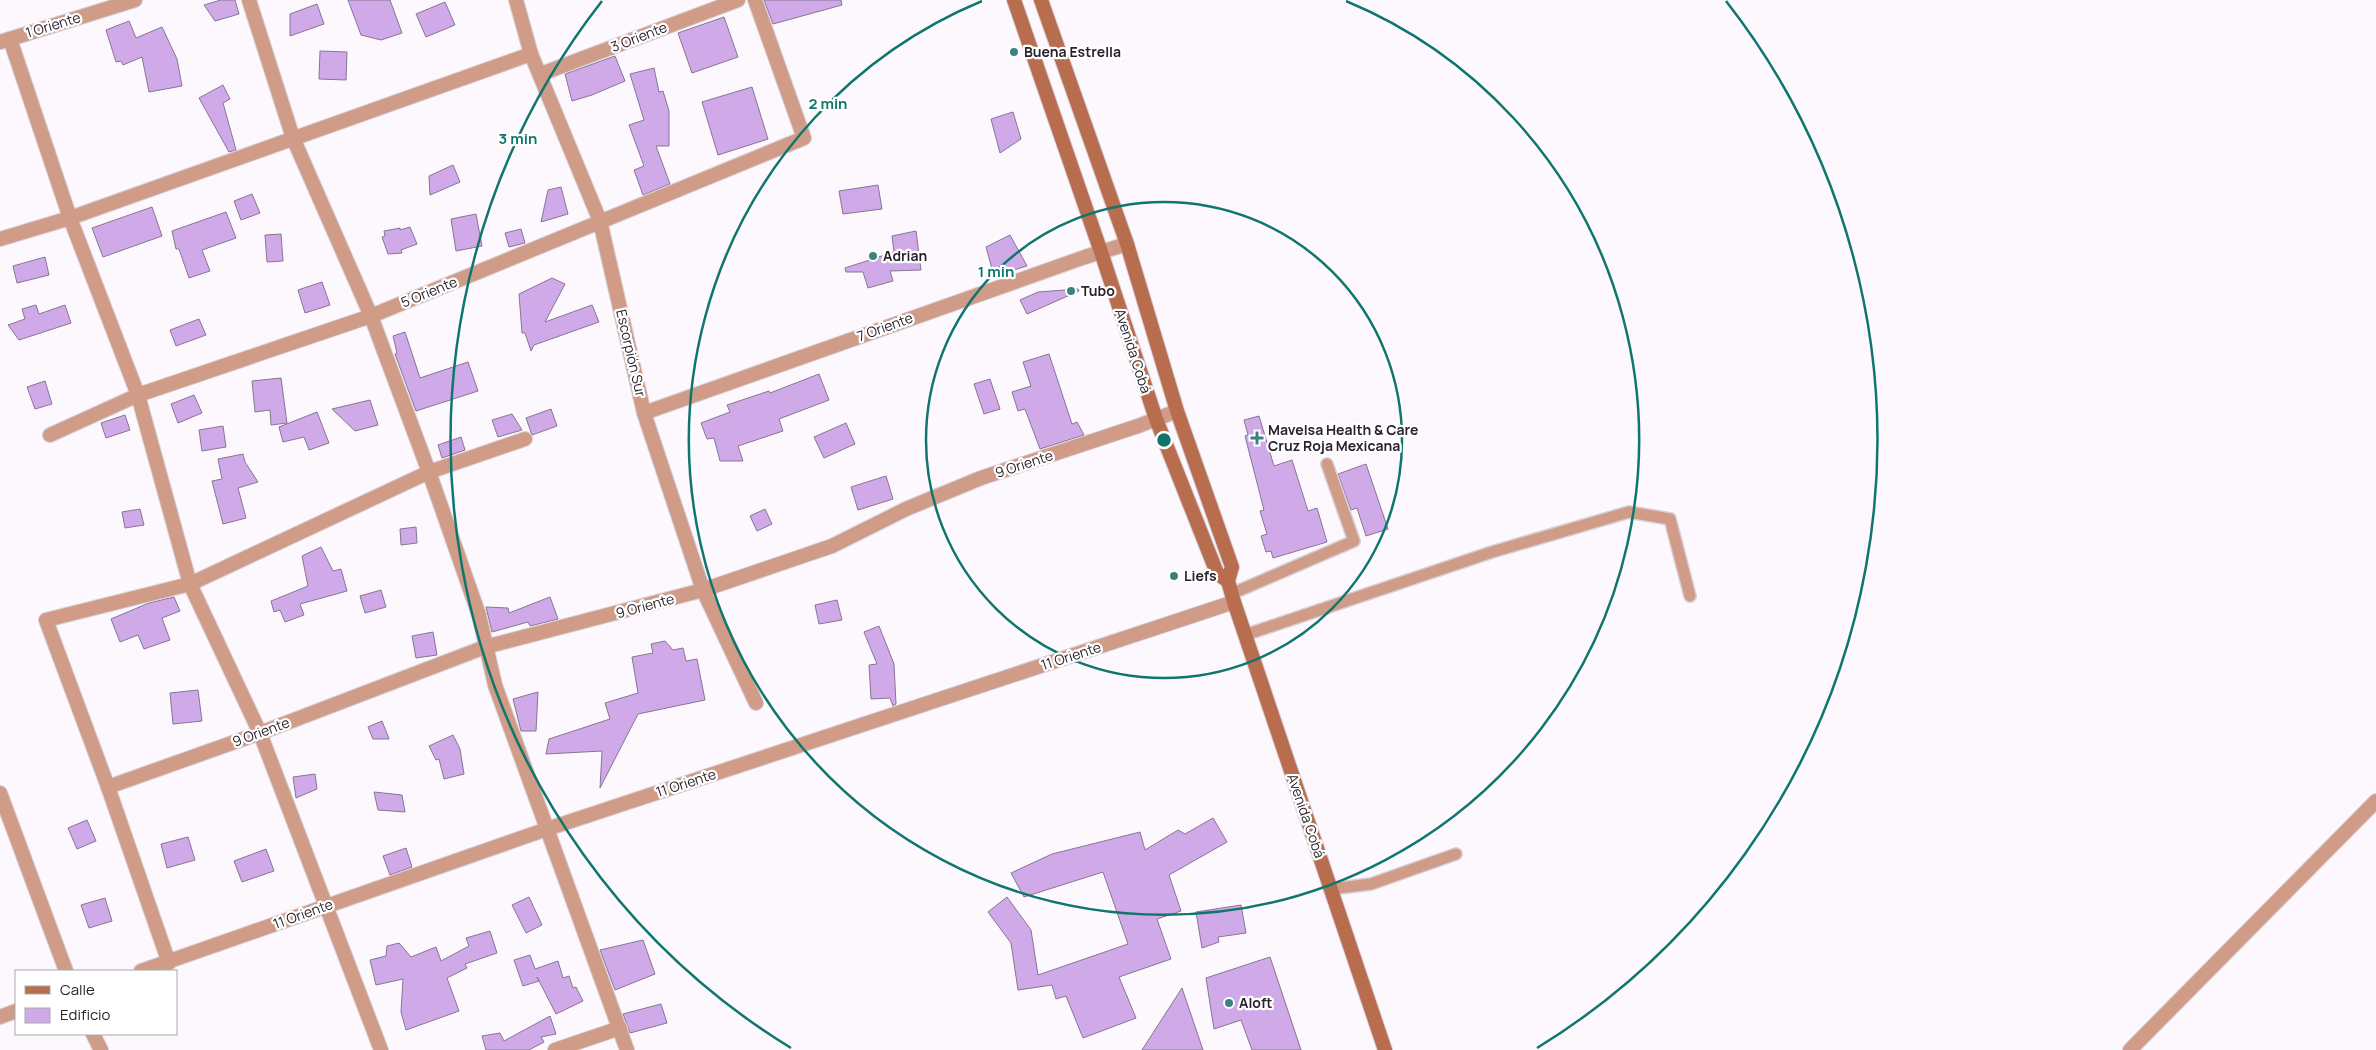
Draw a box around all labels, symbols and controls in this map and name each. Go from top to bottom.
street label: 1 Oriente [23,7,83,42]
street label: 3 Oriente [608,17,670,56]
place label: Buena Estrella [1024,42,1121,61]
marker: Buena Estrella [1008,46,1020,58]
text: 2 min [808,93,848,114]
text: 3 min [499,128,537,149]
place label: Adrian [883,246,927,265]
marker: Adrian [867,250,879,262]
text: 1 min [978,261,1014,282]
street label: 5 Oriente [398,272,460,311]
place label: Tubo [1081,281,1115,300]
marker: Tubo [1065,285,1077,297]
street label: Avenida Cobá [1111,306,1156,396]
street label: Escorpión Sur [612,307,651,398]
street label: 7 Oriente [854,308,915,345]
place label: Mavelsa Health & Care Cruz Roja Mexicana [1268,420,1418,455]
centre of rings [1155,431,1173,449]
marker: Mavelsa Health & Care Cruz Roja Mexicana [1250,431,1264,445]
street label: 9 Oriente [993,445,1055,482]
place label: Liefs [1184,566,1217,585]
marker: Liefs [1168,570,1180,582]
street label: 9 Oriente [614,589,676,622]
street label: 11 Oriente [1038,637,1103,674]
street label: 9 Oriente [230,712,292,751]
street label: 11 Oriente [653,764,718,801]
street label: Avenida Cobá [1283,771,1330,861]
street label: 11 Oriente [270,894,335,933]
legend [15,970,178,1035]
text: Calle [60,979,95,1000]
place label: Aloft [1239,993,1272,1012]
marker: Aloft [1223,997,1235,1009]
text: Edificio [60,1004,111,1025]

